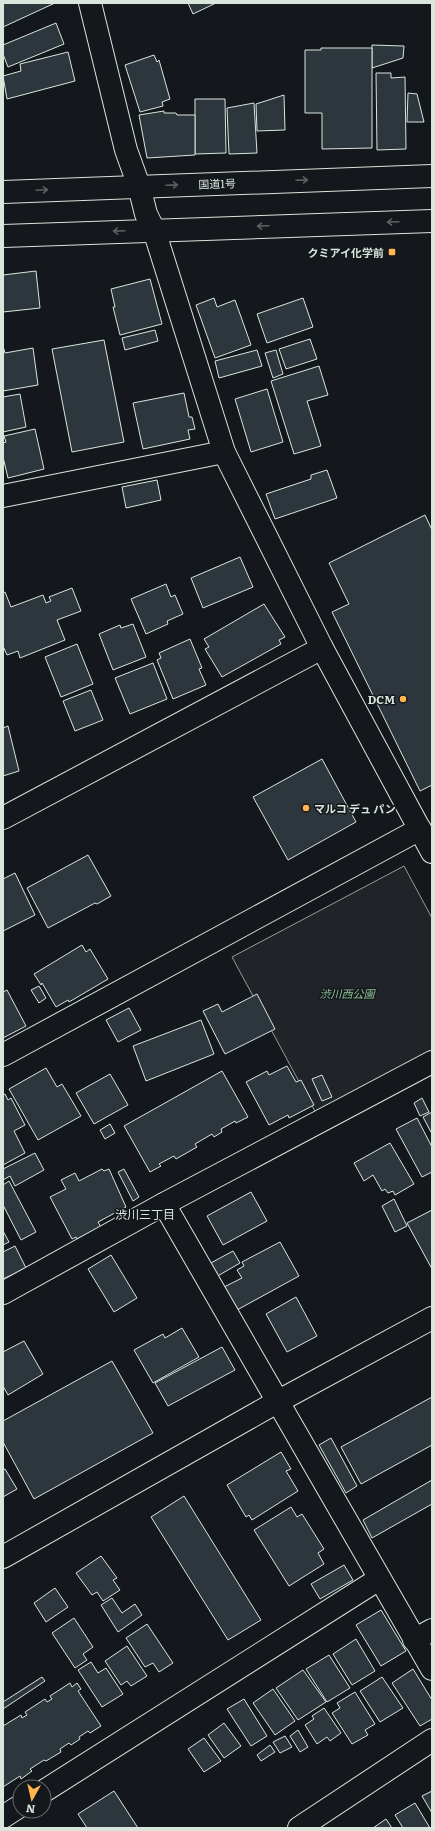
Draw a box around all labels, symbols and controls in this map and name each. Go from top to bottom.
street label: 国道1号 [198,174,236,192]
one-way arrow [295,177,308,184]
one-way arrow [165,181,178,188]
one-way arrow [35,186,48,194]
one-way arrow [387,219,400,226]
one-way arrow [257,223,270,230]
one-way arrow [113,227,126,235]
place label: クミアイ化学前 [308,244,384,260]
marker: クミアイ化学前 [387,247,397,257]
place label: DCM [368,691,395,707]
marker: DCM [398,694,408,704]
place label: マルコ デュ パン [314,800,396,816]
marker: マルコ デュ パン [301,803,311,813]
park label: 渋川西公園 [320,985,376,1001]
district label: 渋川三丁目 [115,1205,175,1223]
north arrow [12,1779,52,1819]
text: N [25,1801,36,1818]

